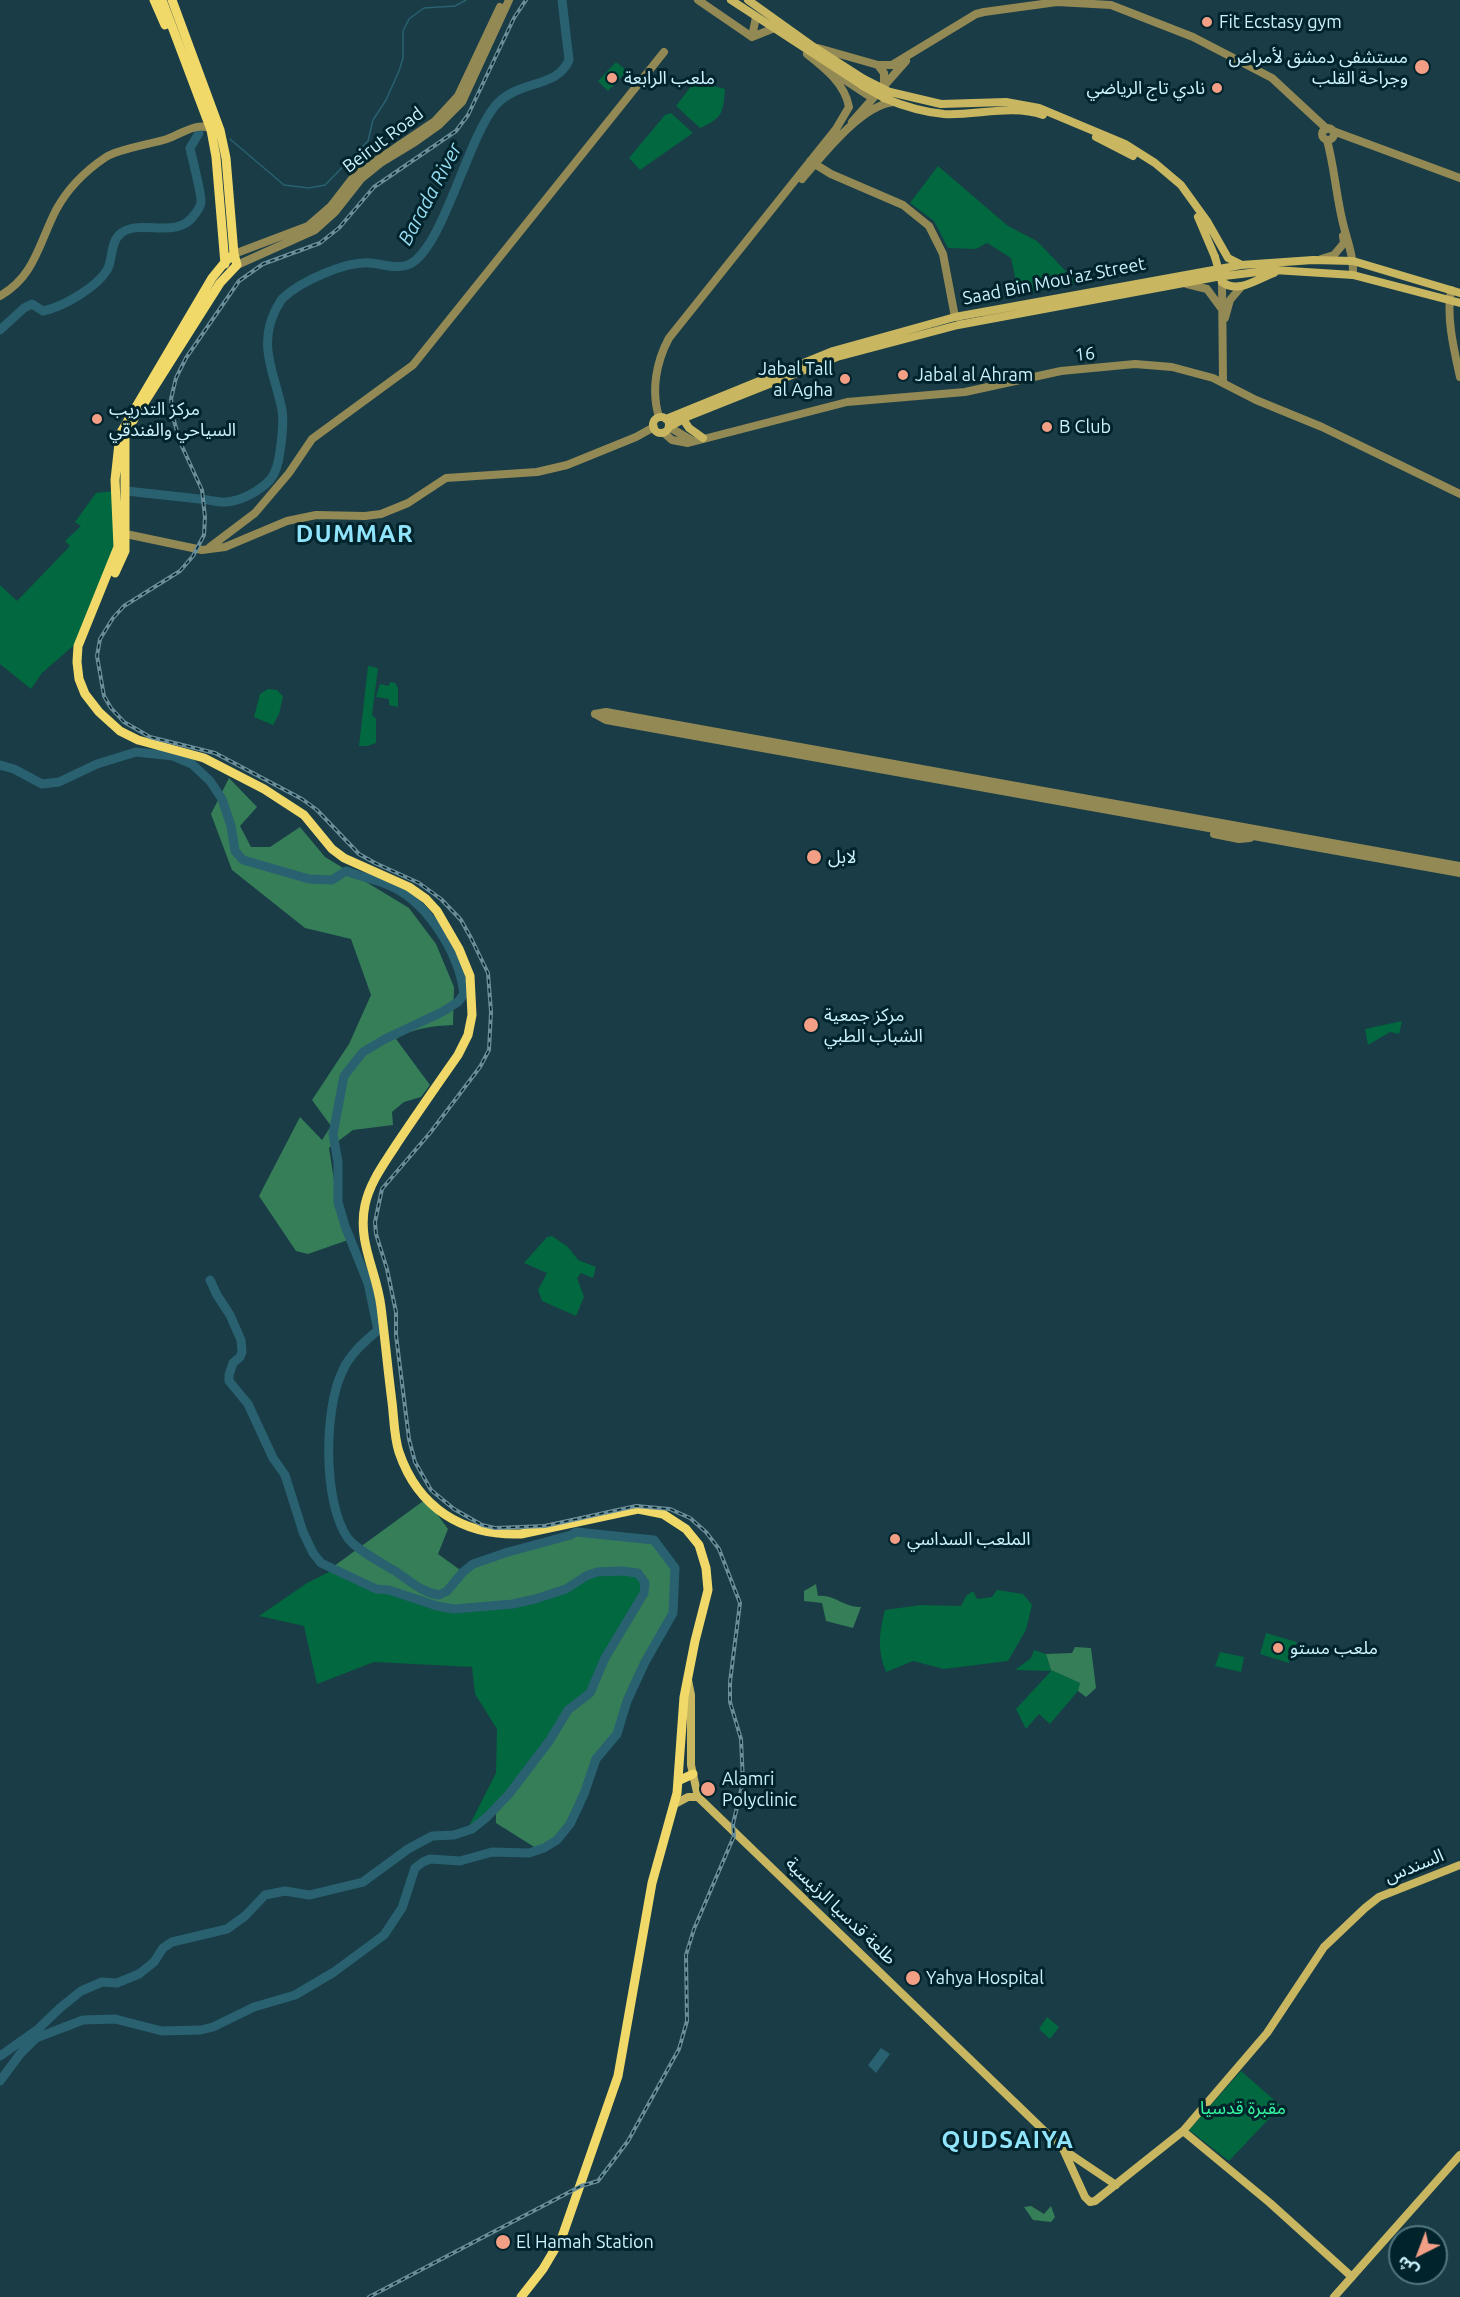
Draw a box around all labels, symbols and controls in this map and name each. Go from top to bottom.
place label: Fit Ecstasy gym [1219,11,1342,33]
marker: Fit Ecstasy gym [1200,15,1214,29]
place label: مستشفى دمشق لأمراض وجراحة القلب [1229,46,1408,88]
marker: مستشفى دمشق لأمراض وجراحة القلب [1413,58,1431,76]
place label: ملعب الرابعة [624,67,715,89]
marker: ملعب الرابعة [605,71,619,85]
place label: نادي تاج الرياضي [1087,77,1205,99]
marker: نادي تاج الرياضي [1210,81,1224,95]
street label: Beirut Road [338,103,428,177]
water label: Barada River [393,139,467,249]
street label: Saad Bin Mou'az Street [961,253,1147,309]
street label: 16 [1074,342,1096,366]
place label: Jabal Tall al Agha [758,358,833,400]
place label: Jabal al Ahram [915,364,1033,386]
marker: Jabal al Ahram [896,368,910,382]
marker: Jabal Tall al Agha [838,372,852,386]
place label: مركز التدريب السياحي والفندقي [109,398,236,440]
marker: مركز التدريب السياحي والفندقي [90,412,104,426]
place label: B Club [1059,416,1111,438]
marker: B Club [1040,420,1054,434]
district label: DUMMAR [296,520,414,548]
place label: لابل [828,846,856,868]
marker: لابل [805,848,823,866]
place label: مركز جمعية الشباب الطبي [824,1004,923,1046]
marker: مركز جمعية الشباب الطبي [802,1016,820,1034]
place label: الملعب السداسي [907,1528,1030,1550]
marker: الملعب السداسي [888,1532,902,1546]
place label: ملعب مستو [1290,1637,1378,1659]
marker: ملعب مستو [1271,1641,1285,1655]
place label: Alamri Polyclinic [722,1768,797,1810]
marker: Alamri Polyclinic [699,1780,717,1798]
street label: السندس [1381,1844,1447,1888]
street label: طلعة قدسيا الرئيسية [781,1853,901,1969]
place label: Yahya Hospital [926,1967,1044,1989]
marker: Yahya Hospital [904,1969,922,1987]
park label: مقبرة قدسيا [1200,2097,1286,2119]
district label: QUDSAIYA [942,2126,1074,2154]
north arrow [1388,2225,1448,2285]
place label: El Hamah Station [516,2231,654,2253]
marker: El Hamah Station [494,2233,512,2251]
text: ش [1393,2253,1421,2281]

